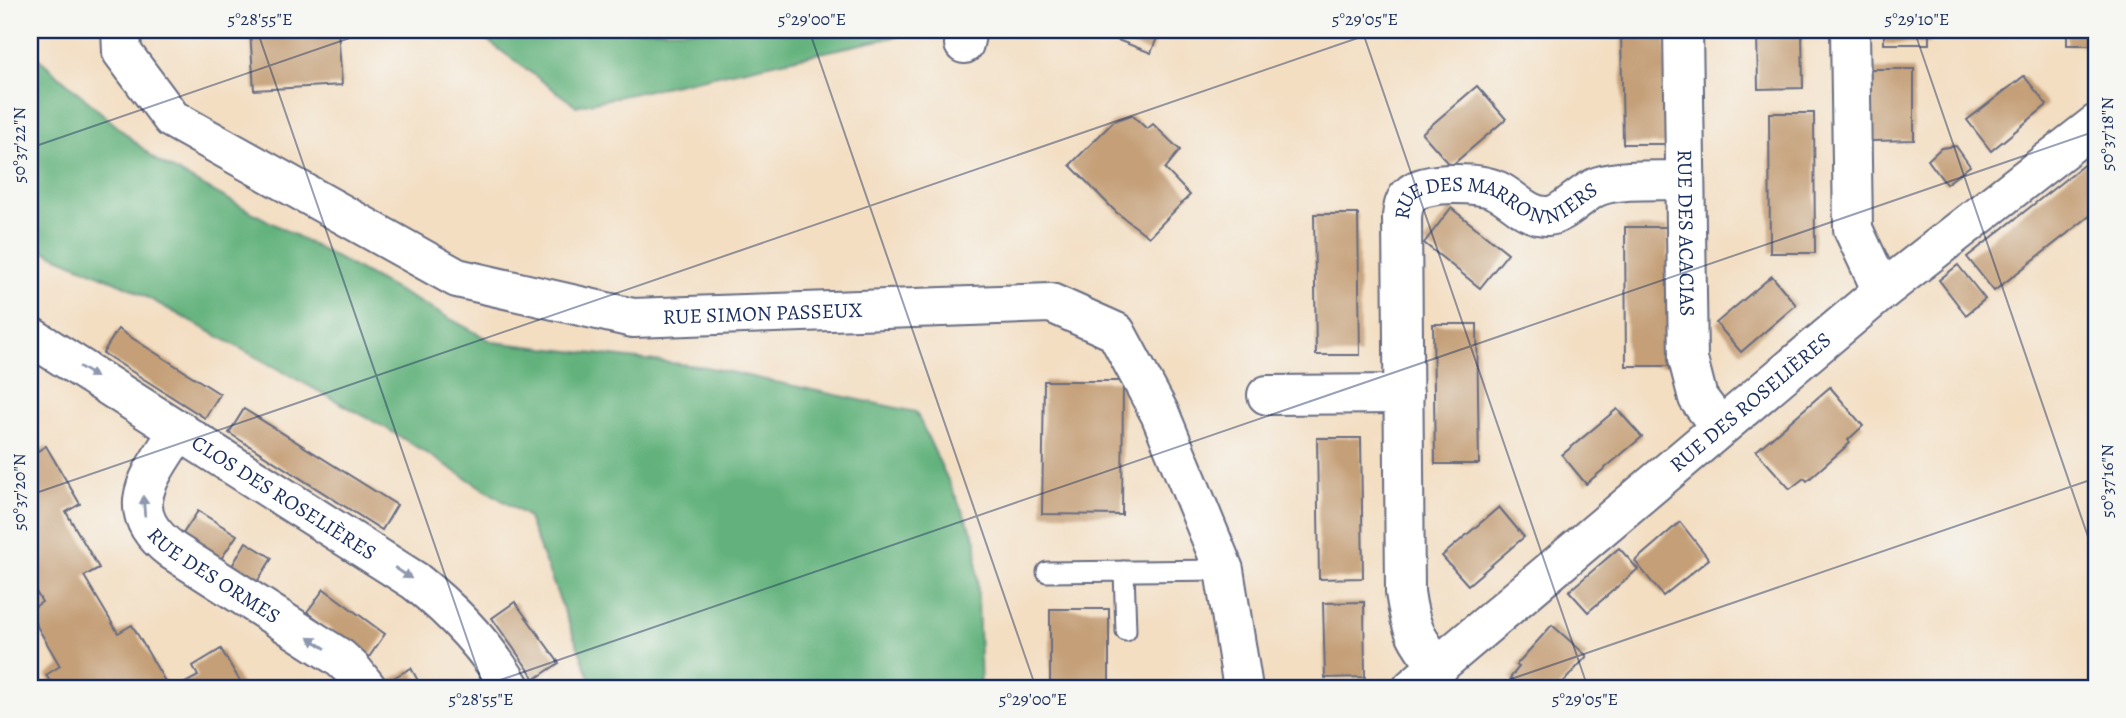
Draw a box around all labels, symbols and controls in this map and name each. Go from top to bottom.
text: 5°28'55"E [227,7,293,31]
text: 5°29'00"E [778,7,846,31]
text: 5°29'05"E [1332,7,1398,31]
text: 5°29'10"E [1885,7,1949,31]
text: 50°37'18"N [2095,97,2119,171]
text: 50°37'22"N [7,107,31,183]
street label: RUE DES ACACIAS [1671,149,1701,317]
street label: RUE DES MARRONNIERS [1388,170,1603,231]
street label: RUE SIMON PASSEUX [662,296,863,331]
street label: RUE DES ROSELIÈRES [1664,326,1837,478]
one-way arrow [78,366,97,379]
street label: CLOS DES ROSELIÈRES [186,428,382,567]
text: 50°37'16"N [2095,444,2119,518]
text: 50°37'20"N [7,453,31,531]
one-way arrow [138,495,149,517]
street label: RUE DES ORMES [141,521,286,630]
one-way arrow [394,567,413,580]
one-way arrow [308,636,326,650]
text: 5°28'55"E [448,687,514,711]
text: 5°29'00"E [999,687,1067,711]
text: 5°29'05"E [1552,687,1618,711]

